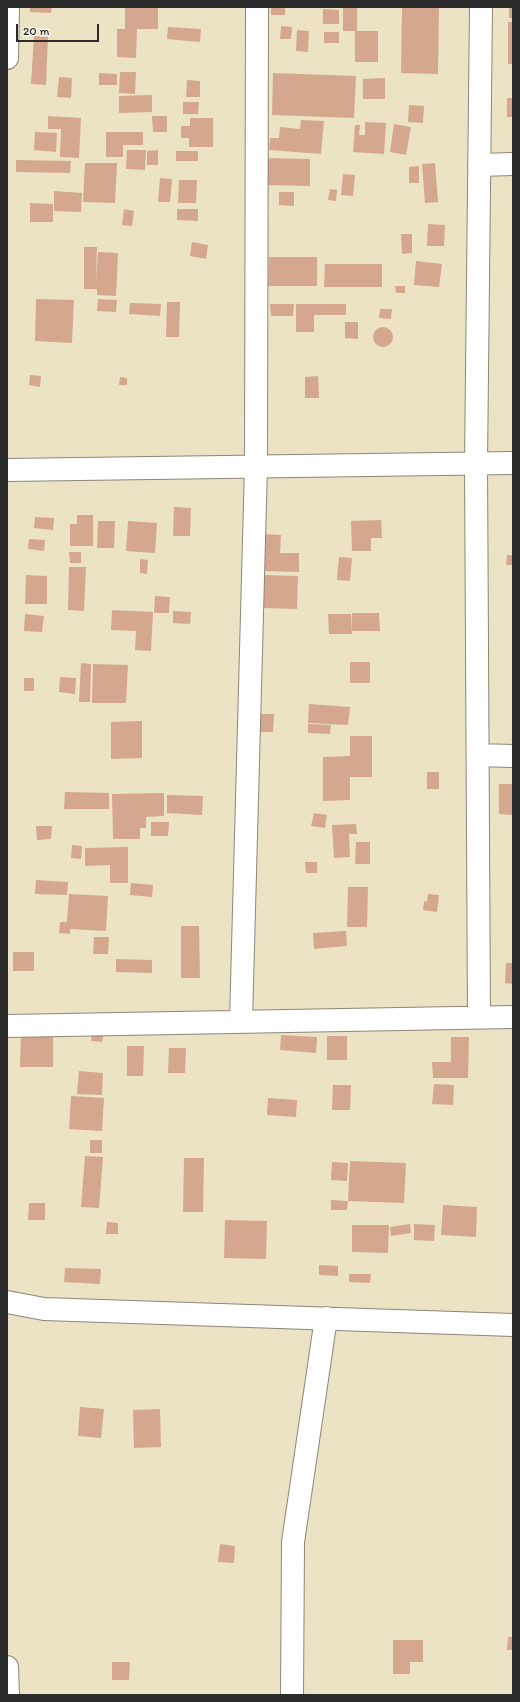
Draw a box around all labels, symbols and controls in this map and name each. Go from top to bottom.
scale bar [18,16,101,42]
text: 20 m [23,24,50,38]

